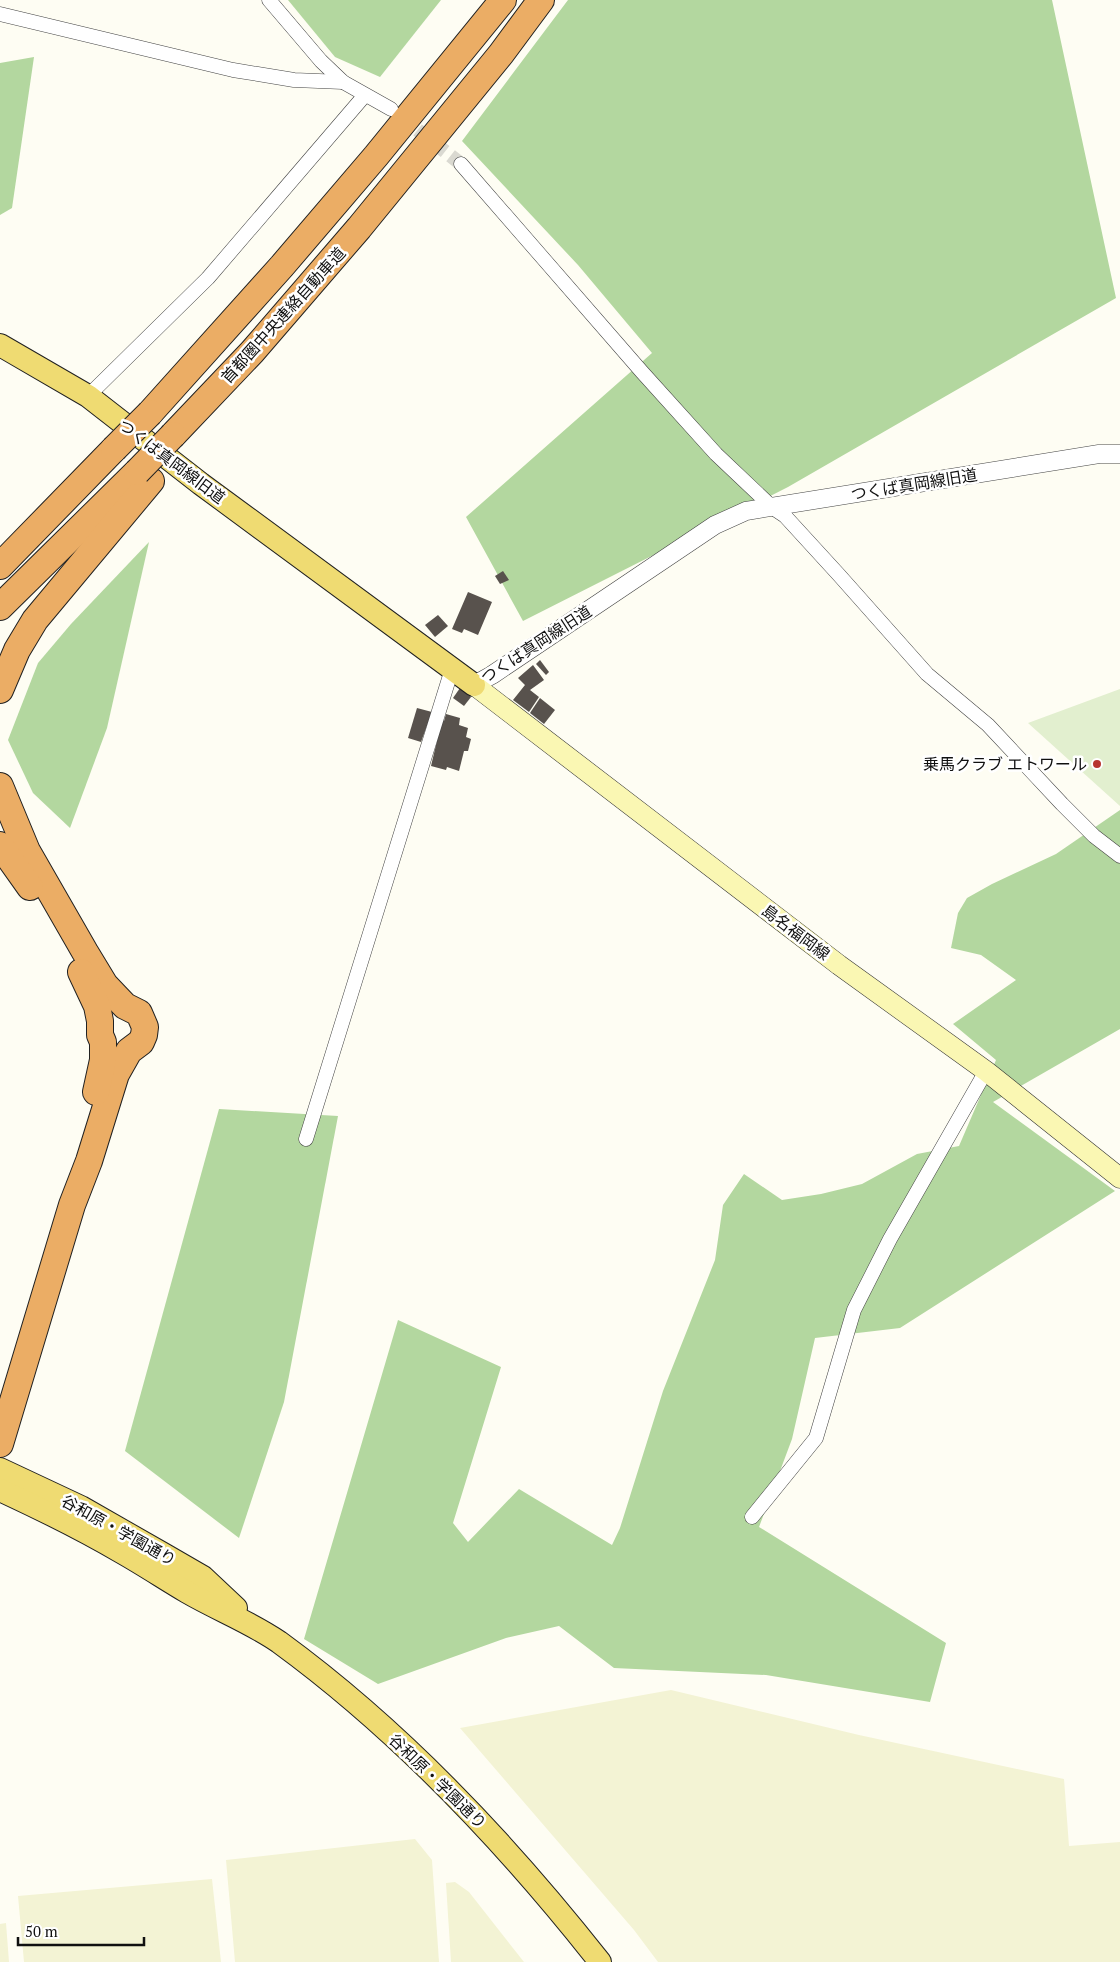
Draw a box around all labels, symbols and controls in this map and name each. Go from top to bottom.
street label: 首都圏中央連絡自動車道 [216,242,350,388]
street label: つくば真岡線旧道 [114,414,230,508]
street label: つくば真岡線旧道 [849,463,979,505]
street label: つくば真岡線旧道 [476,600,596,688]
place label: 乗馬クラブ エトワール [923,753,1087,775]
marker: 乗馬クラブ エトワール [1091,758,1103,770]
street label: 島名福岡線 [757,899,835,965]
street label: 谷和原・学園通り [58,1489,180,1571]
street label: 谷和原・学園通り [384,1729,492,1833]
scale bar [18,1914,144,1946]
text: 50 m [25,1921,58,1941]

